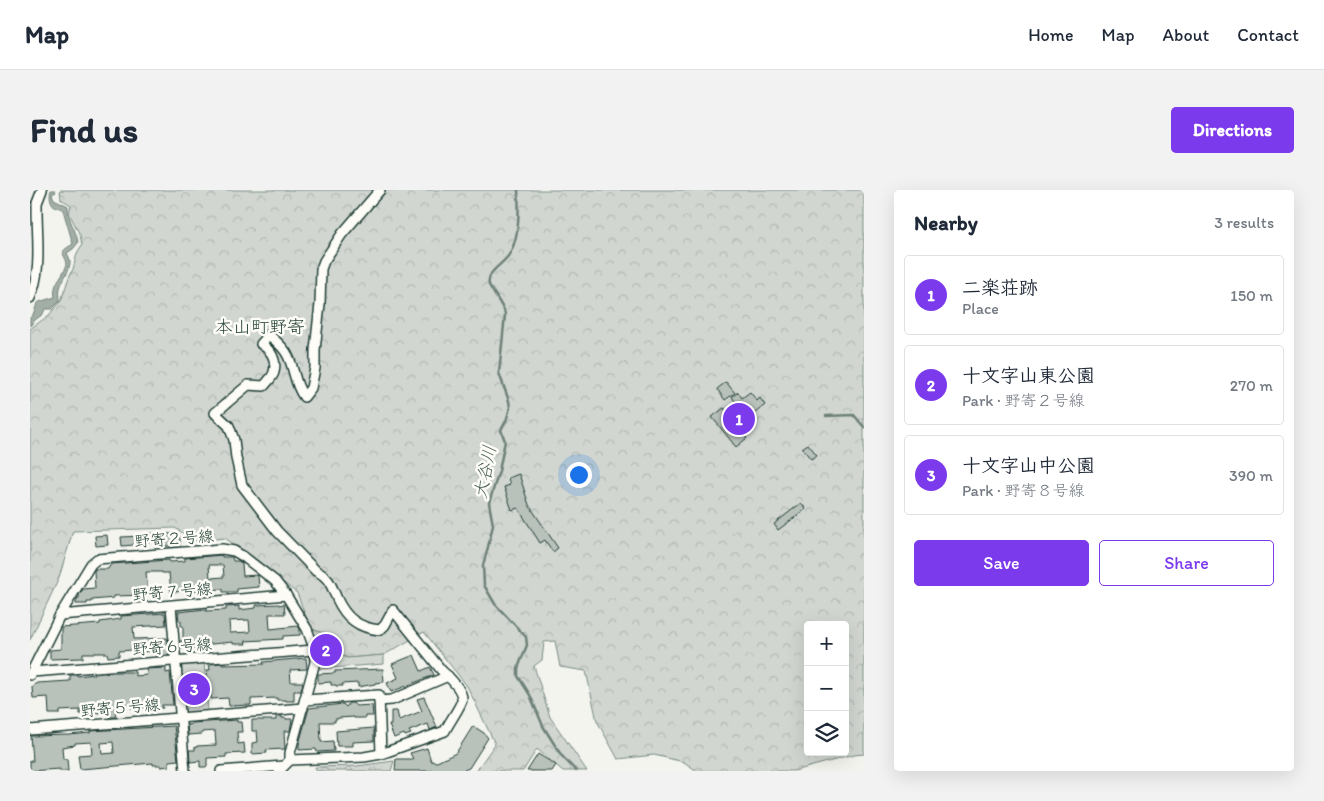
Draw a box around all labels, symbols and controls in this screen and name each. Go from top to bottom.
text: Map [25,20,69,49]
text: Home [1028,24,1074,46]
text: Map [1102,24,1135,46]
text: About [1163,24,1209,46]
text: Contact [1237,24,1299,46]
button: Directions [1171,107,1294,153]
text: Find us [30,109,138,151]
text: Nearby [914,210,978,235]
text: 3 results [1214,213,1274,232]
text: 二楽荘跡 [962,276,1038,299]
text: 1 [927,286,935,305]
text: 150 m [1230,286,1273,305]
text: Place [962,299,999,318]
district label: 本山町野寄 [215,316,305,338]
text: 十文字山東公園 [962,364,1095,387]
text: 2 [927,376,935,395]
text: 270 m [1230,376,1273,395]
text: Park · 野寄２号線 [962,391,1085,410]
pin: 1 [723,400,755,438]
water label: 大谷川 [469,443,501,501]
text: 十文字山中公園 [962,454,1095,477]
your location [566,462,592,488]
text: 3 [927,466,935,485]
text: 390 m [1229,466,1273,485]
text: Park · 野寄８号線 [962,481,1085,500]
street label: 野寄２号線 [133,526,215,551]
button: Save [914,540,1089,586]
button: Share [1099,540,1274,586]
street label: 野寄７号線 [131,579,213,604]
map controls [804,621,849,756]
button: + [804,621,849,666]
pin: 2 [310,631,342,669]
street label: 野寄６号線 [131,634,213,659]
button: − [804,666,849,711]
pin: 3 [178,670,210,708]
street label: 野寄５号線 [79,695,161,720]
button: layers [804,711,849,756]

